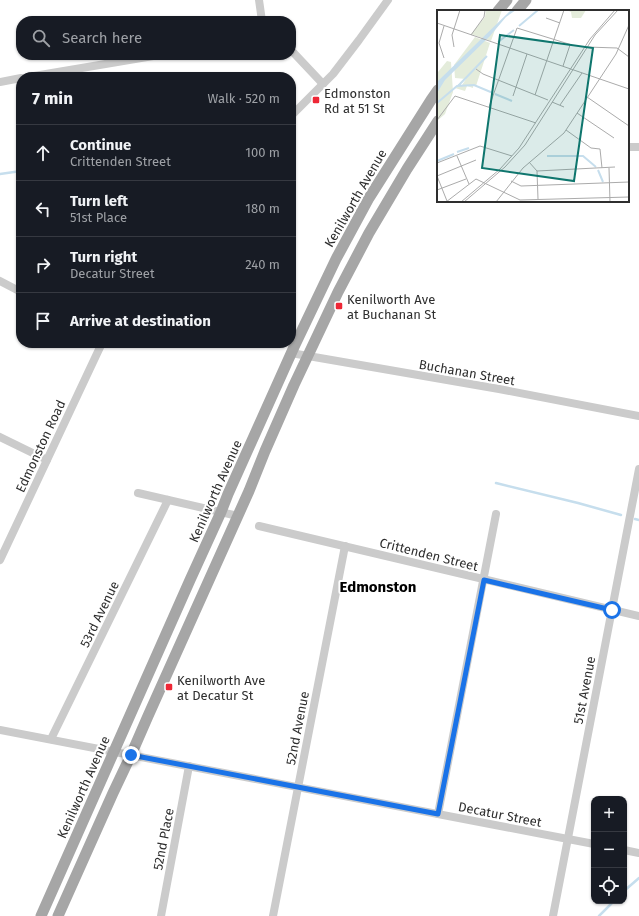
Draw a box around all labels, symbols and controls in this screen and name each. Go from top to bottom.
inset map [437,10,629,202]
search box [16,16,296,60]
icon: search [30,27,52,49]
text: Search here [62,29,142,47]
place label: Edmonston Rd at 51 St [324,86,391,116]
text: 7 min [32,88,73,109]
text: Walk · 520 m [208,91,280,106]
marker: Edmonston Rd at 51 St [311,95,321,105]
text: Continue [70,136,131,154]
icon: ahead [32,142,54,164]
text: 100 m [245,145,280,160]
street label: Kenilworth Avenue [321,147,390,250]
text: Crittenden Street [70,154,171,169]
text: Turn left [70,192,128,210]
icon: left [32,198,54,220]
text: 180 m [245,201,280,216]
text: 51st Place [70,210,127,225]
text: Turn right [70,248,137,266]
icon: right [32,254,54,276]
text: 240 m [245,257,280,272]
text: Decatur Street [70,266,155,281]
place label: Kenilworth Ave at Buchanan St [347,292,436,322]
marker: Kenilworth Ave at Buchanan St [334,301,344,311]
icon: arrive [32,310,54,332]
text: Arrive at destination [70,312,211,330]
street label: Buchanan Street [418,357,516,388]
street label: Edmonston Road [13,398,68,495]
street label: Kenilworth Avenue [186,438,245,545]
street label: Crittenden Street [378,535,480,574]
district label: Edmonston [340,578,416,596]
street label: 53rd Avenue [77,579,122,650]
route start [603,601,621,619]
street label: 51st Avenue [571,655,598,725]
place label: Kenilworth Ave at Decatur St [177,673,265,703]
marker: Kenilworth Ave at Decatur St [164,682,174,692]
street label: 52nd Avenue [283,690,312,766]
street label: Kenilworth Avenue [54,734,113,841]
route end [122,746,140,764]
map controls [591,796,627,904]
button: + [591,796,627,832]
street label: Decatur Street [457,799,543,830]
street label: 52nd Place [150,807,177,871]
button: − [591,832,627,868]
button: locate [591,868,627,904]

